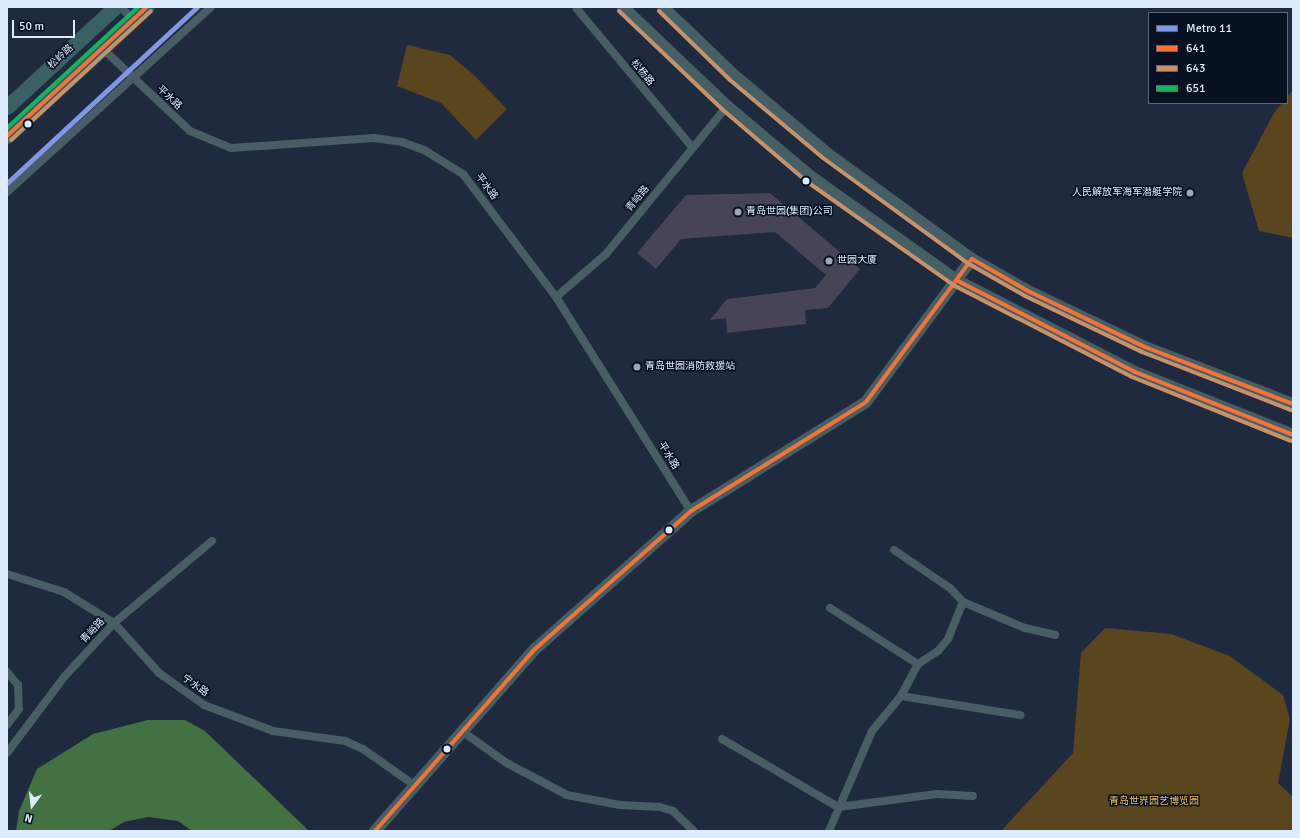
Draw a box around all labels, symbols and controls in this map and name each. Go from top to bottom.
scale bar [14,12,77,38]
legend [1148,12,1288,104]
text: 50 m [19,19,44,34]
text: Metro 11 [1186,21,1232,36]
text: 641 [1186,41,1205,56]
street label: 松岭路 [46,42,76,72]
street label: 松杨路 [628,58,656,88]
text: 643 [1186,61,1205,76]
text: 651 [1186,81,1205,96]
street label: 平水路 [154,83,184,113]
unlabelled marker [23,119,33,129]
street label: 平水路 [472,171,500,203]
unlabelled marker [801,176,811,186]
street label: 青峪路 [624,184,652,214]
place label: 人民解放军海军潜艇学院 [1072,187,1182,199]
marker: 人民解放军海军潜艇学院 [1185,188,1195,198]
place label: 青岛世园(集团)公司 [746,206,833,218]
marker: 青岛世园(集团)公司 [733,207,743,217]
place label: 世园大厦 [837,255,877,267]
marker: 世园大厦 [824,256,834,266]
place label: 青岛世园消防救援站 [645,361,735,373]
marker: 青岛世园消防救援站 [632,362,642,372]
street label: 平水路 [655,440,681,472]
unlabelled marker [664,525,674,535]
street label: 青峪路 [78,616,108,646]
street label: 宁水路 [179,672,211,700]
unlabelled marker [442,744,452,754]
north arrow [12,786,52,826]
park label: 青岛世界园艺博览园 [1109,796,1199,808]
text: N [23,811,34,825]

